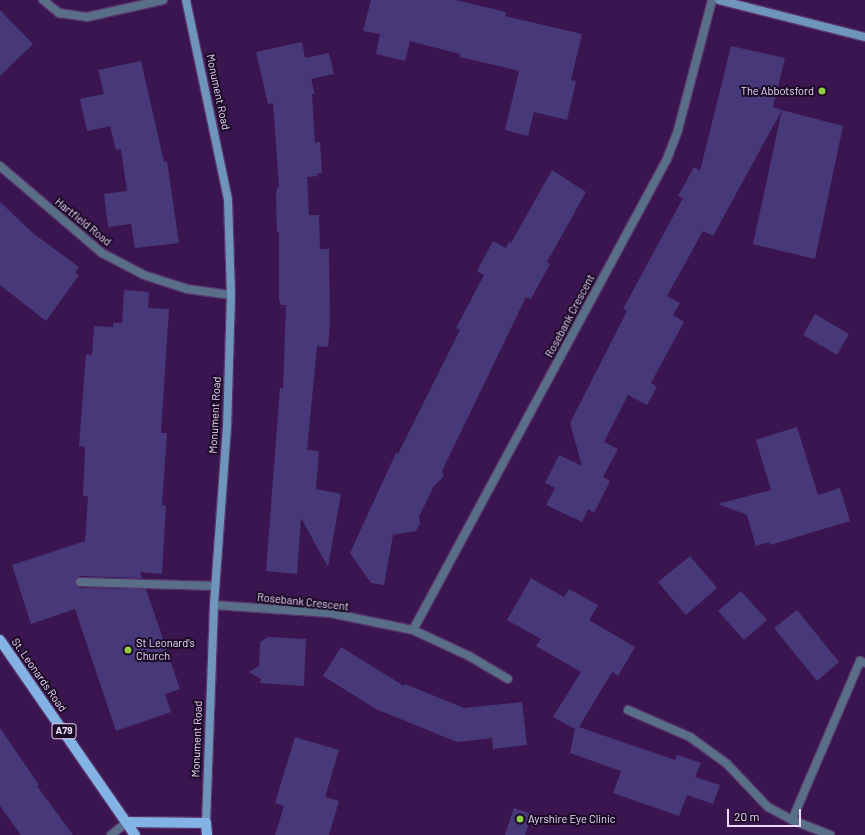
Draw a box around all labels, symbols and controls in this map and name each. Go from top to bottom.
street label: Monument Road [204,53,232,131]
place label: The Abbotsford [741,84,814,98]
marker: The Abbotsford [817,86,827,96]
street label: Hartfield Road [52,195,114,249]
street label: Rosebank Crescent [543,272,597,360]
street label: Monument Road [206,376,224,454]
street label: Rosebank Crescent [256,591,350,613]
street label: St. Leonards Road [9,636,69,714]
place label: St Leonard's Church [136,637,195,663]
marker: St Leonard's Church [123,645,133,655]
street label: Monument Road [189,700,205,778]
road number: A79 [51,723,77,739]
scale bar [729,801,803,827]
text: 20 m [734,809,760,823]
place label: Ayrshire Eye Clinic [528,812,616,826]
marker: Ayrshire Eye Clinic [515,814,525,824]

